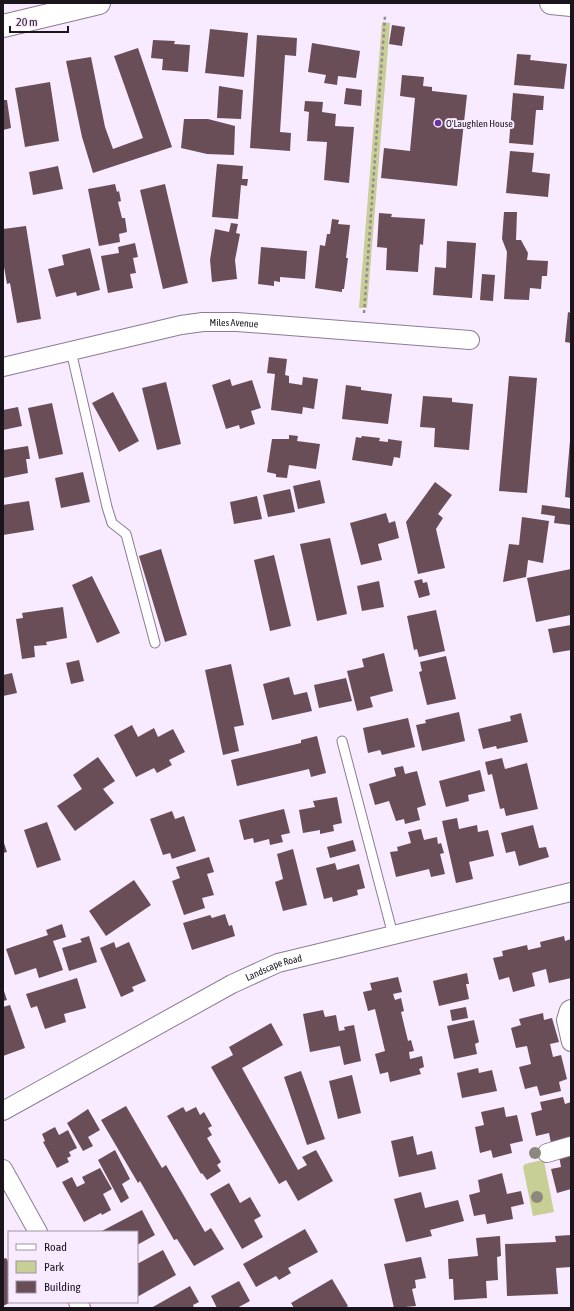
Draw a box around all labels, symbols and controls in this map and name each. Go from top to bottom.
scale bar [10,8,68,34]
text: 20 m [16,15,38,29]
marker: O'Laughlen House [433,118,443,128]
place label: O'Laughlen House [446,118,513,129]
street label: Miles Avenue [210,317,259,330]
street label: Landscape Road [244,952,303,983]
legend [8,1231,138,1303]
text: Road [44,1240,67,1254]
text: Park [44,1260,65,1274]
text: Building [44,1280,82,1294]

